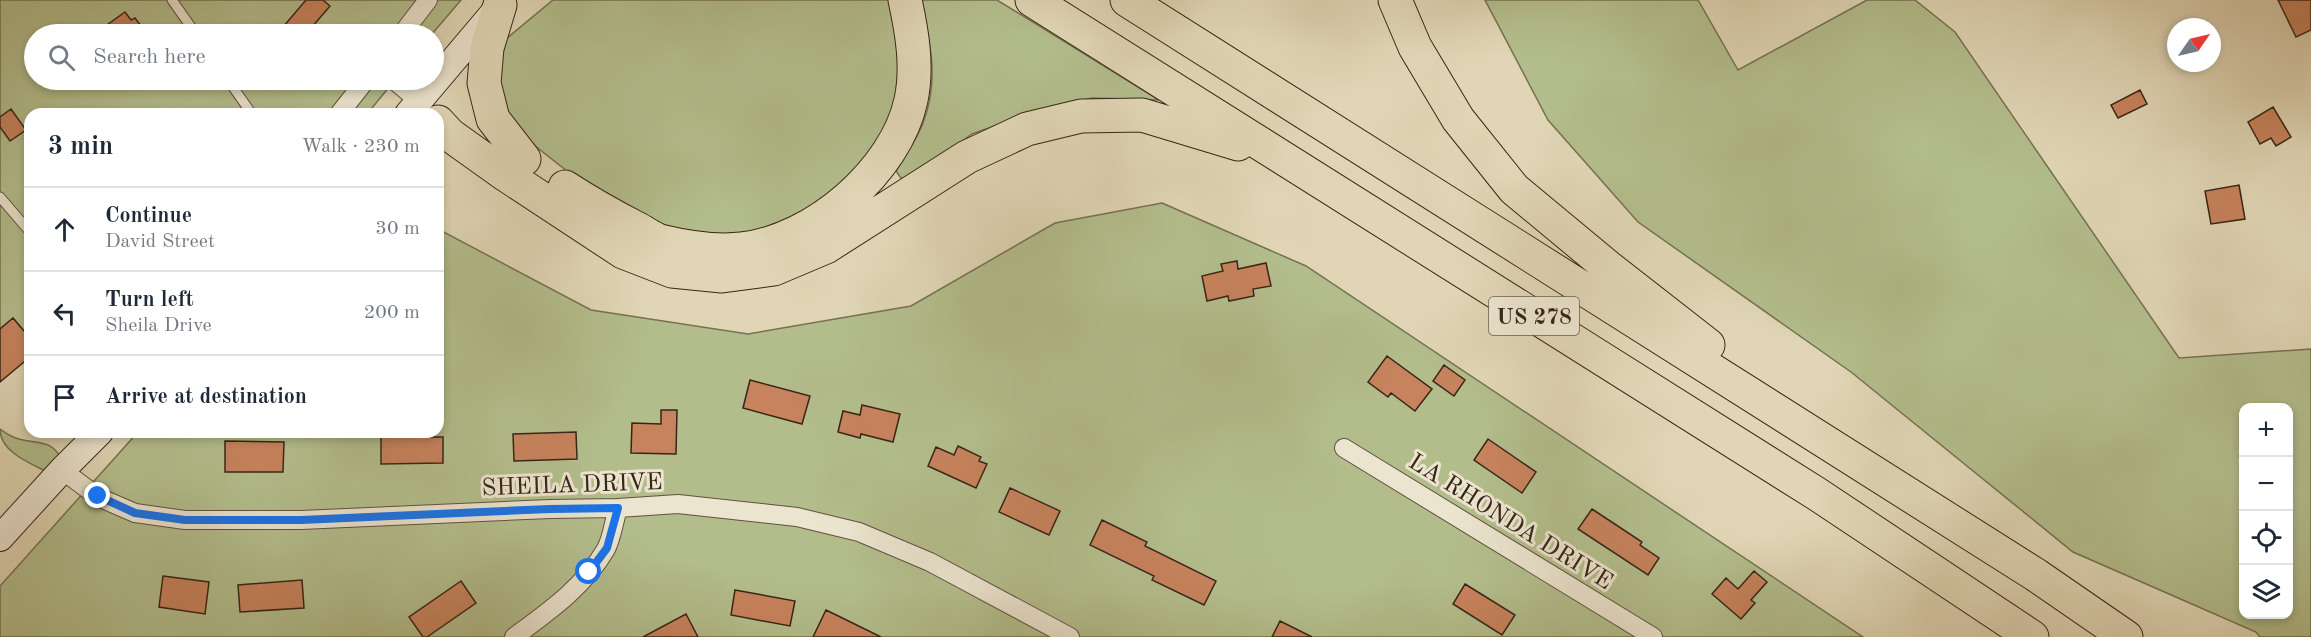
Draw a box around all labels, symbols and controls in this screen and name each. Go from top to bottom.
north arrow [2167,18,2221,72]
search box [24,24,444,90]
icon: search [45,41,78,74]
text: Search here [93,46,206,68]
text: 3 min [48,134,113,160]
text: Walk · 230 m [301,137,420,157]
text: Continue [105,205,192,227]
icon: ahead [48,213,81,246]
text: 30 m [375,219,420,239]
text: David Street [105,232,215,252]
text: Turn left [105,289,194,311]
icon: left [48,297,81,330]
road number: US 278 [1489,297,1579,335]
text: 200 m [364,303,420,323]
text: Sheila Drive [105,316,212,336]
icon: arrive [48,381,81,414]
text: Arrive at destination [105,386,307,408]
map controls [2239,403,2293,619]
button: + [2239,403,2293,457]
street label: LA RHONDA DRIVE [1404,450,1616,595]
button: − [2239,457,2293,511]
street label: SHEILA DRIVE [481,471,663,501]
route end [84,482,110,508]
button: locate [2239,511,2293,565]
route start [575,558,601,584]
button: layers [2239,565,2293,619]

